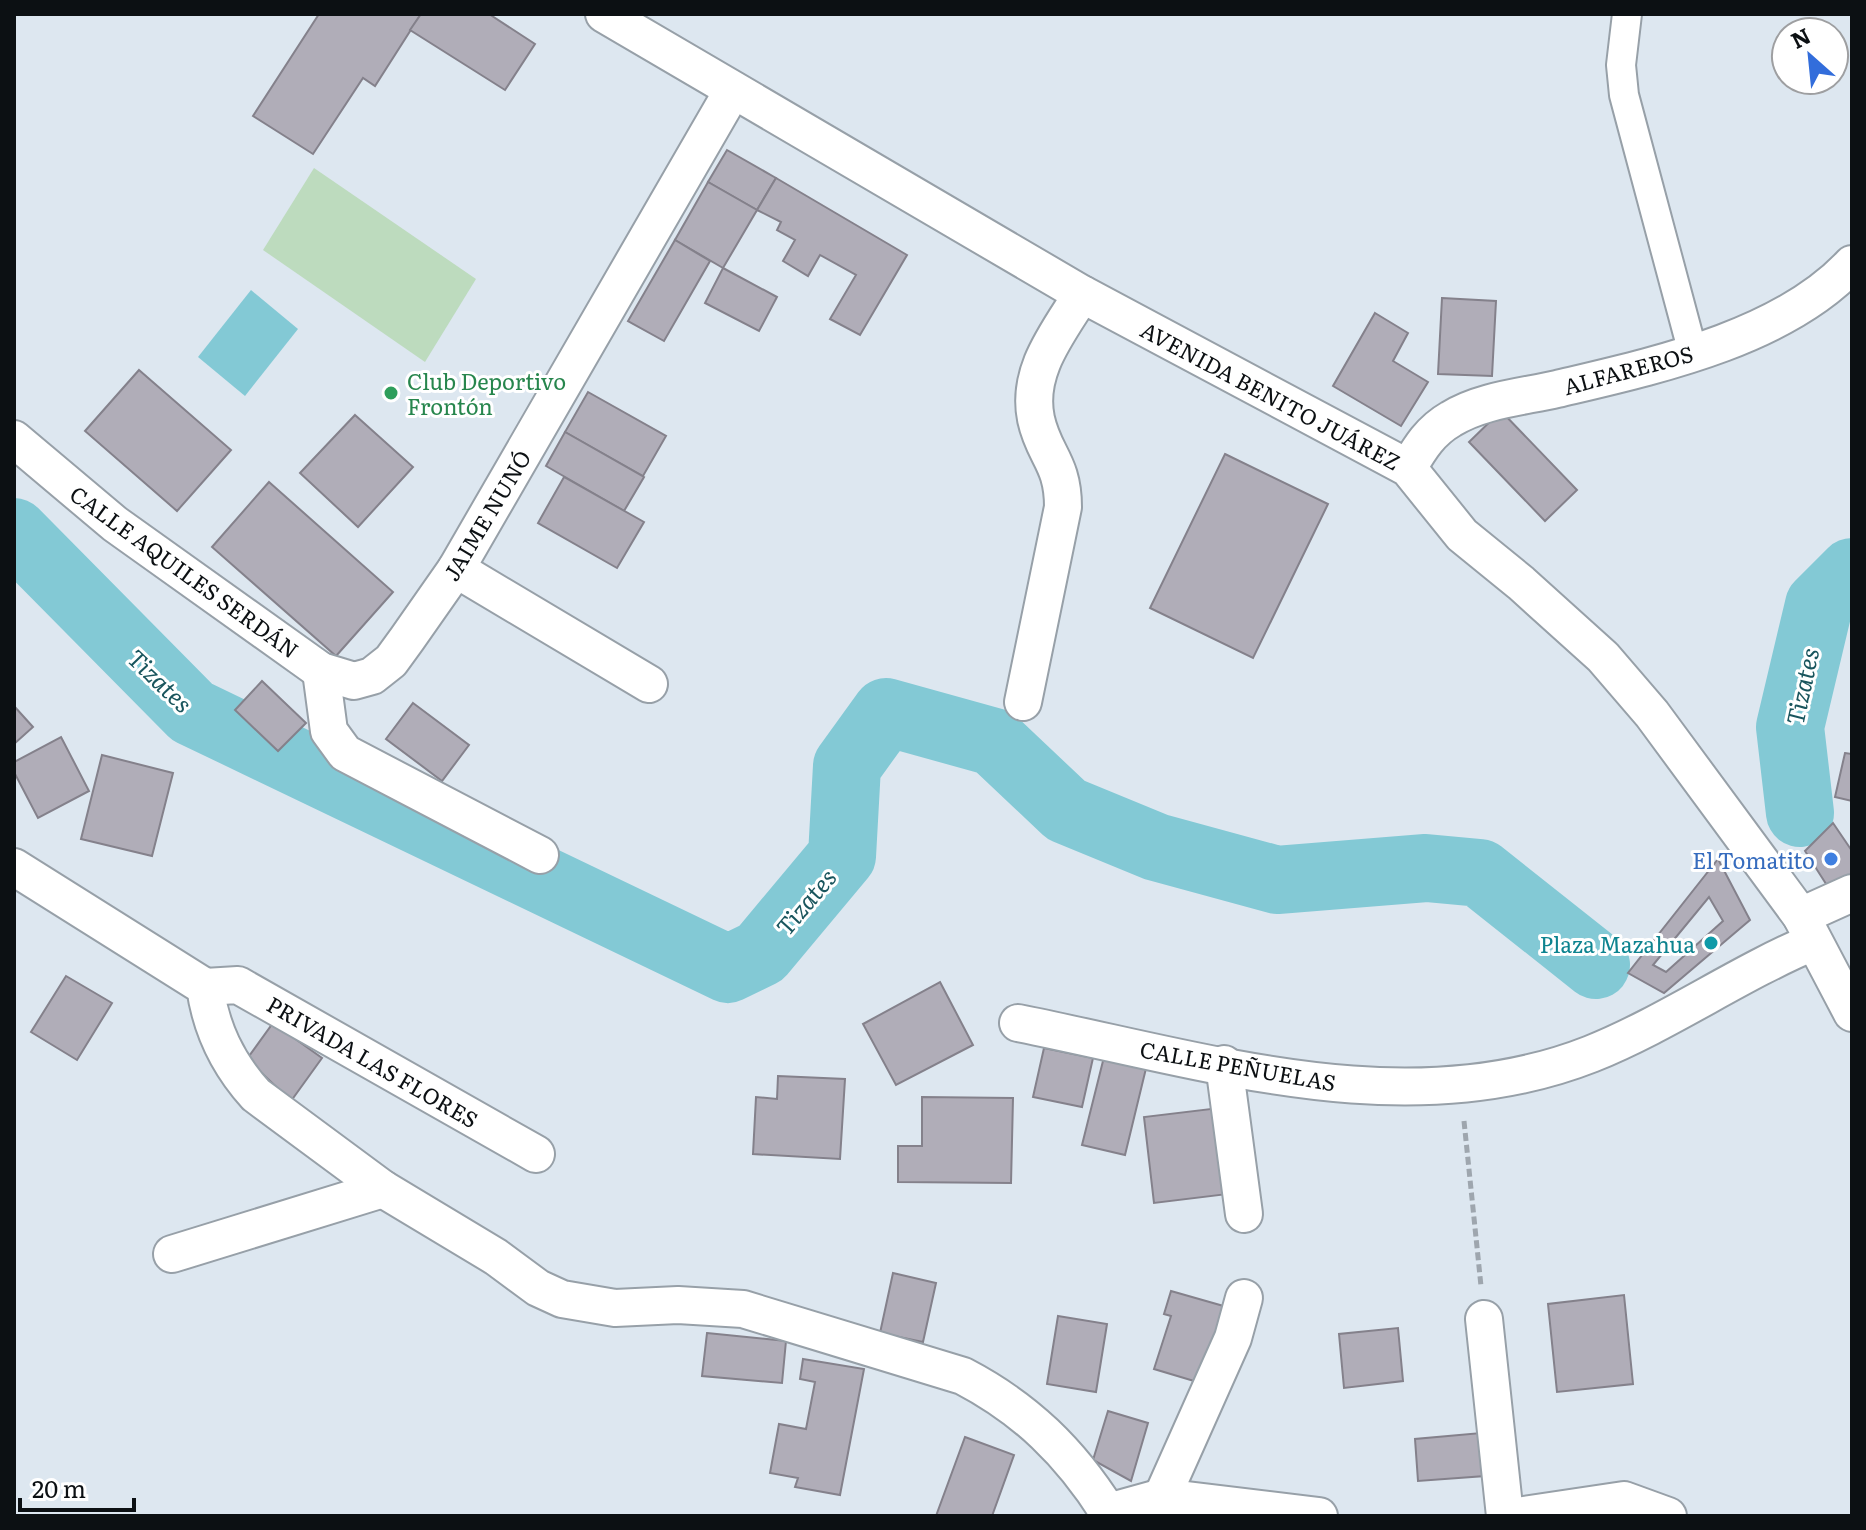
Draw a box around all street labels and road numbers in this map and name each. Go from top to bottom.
street label: AVENIDA BENITO JUÁREZ [1135,312,1407,478]
street label: ALFAREROS [1560,336,1696,402]
street label: JAIME NUNÓ [434,443,538,587]
street label: CALLE AQUILES SERDÁN [64,477,306,665]
street label: PRIVADA LAS FLORES [261,987,485,1135]
street label: CALLE PEÑUELAS [1137,1032,1339,1098]

